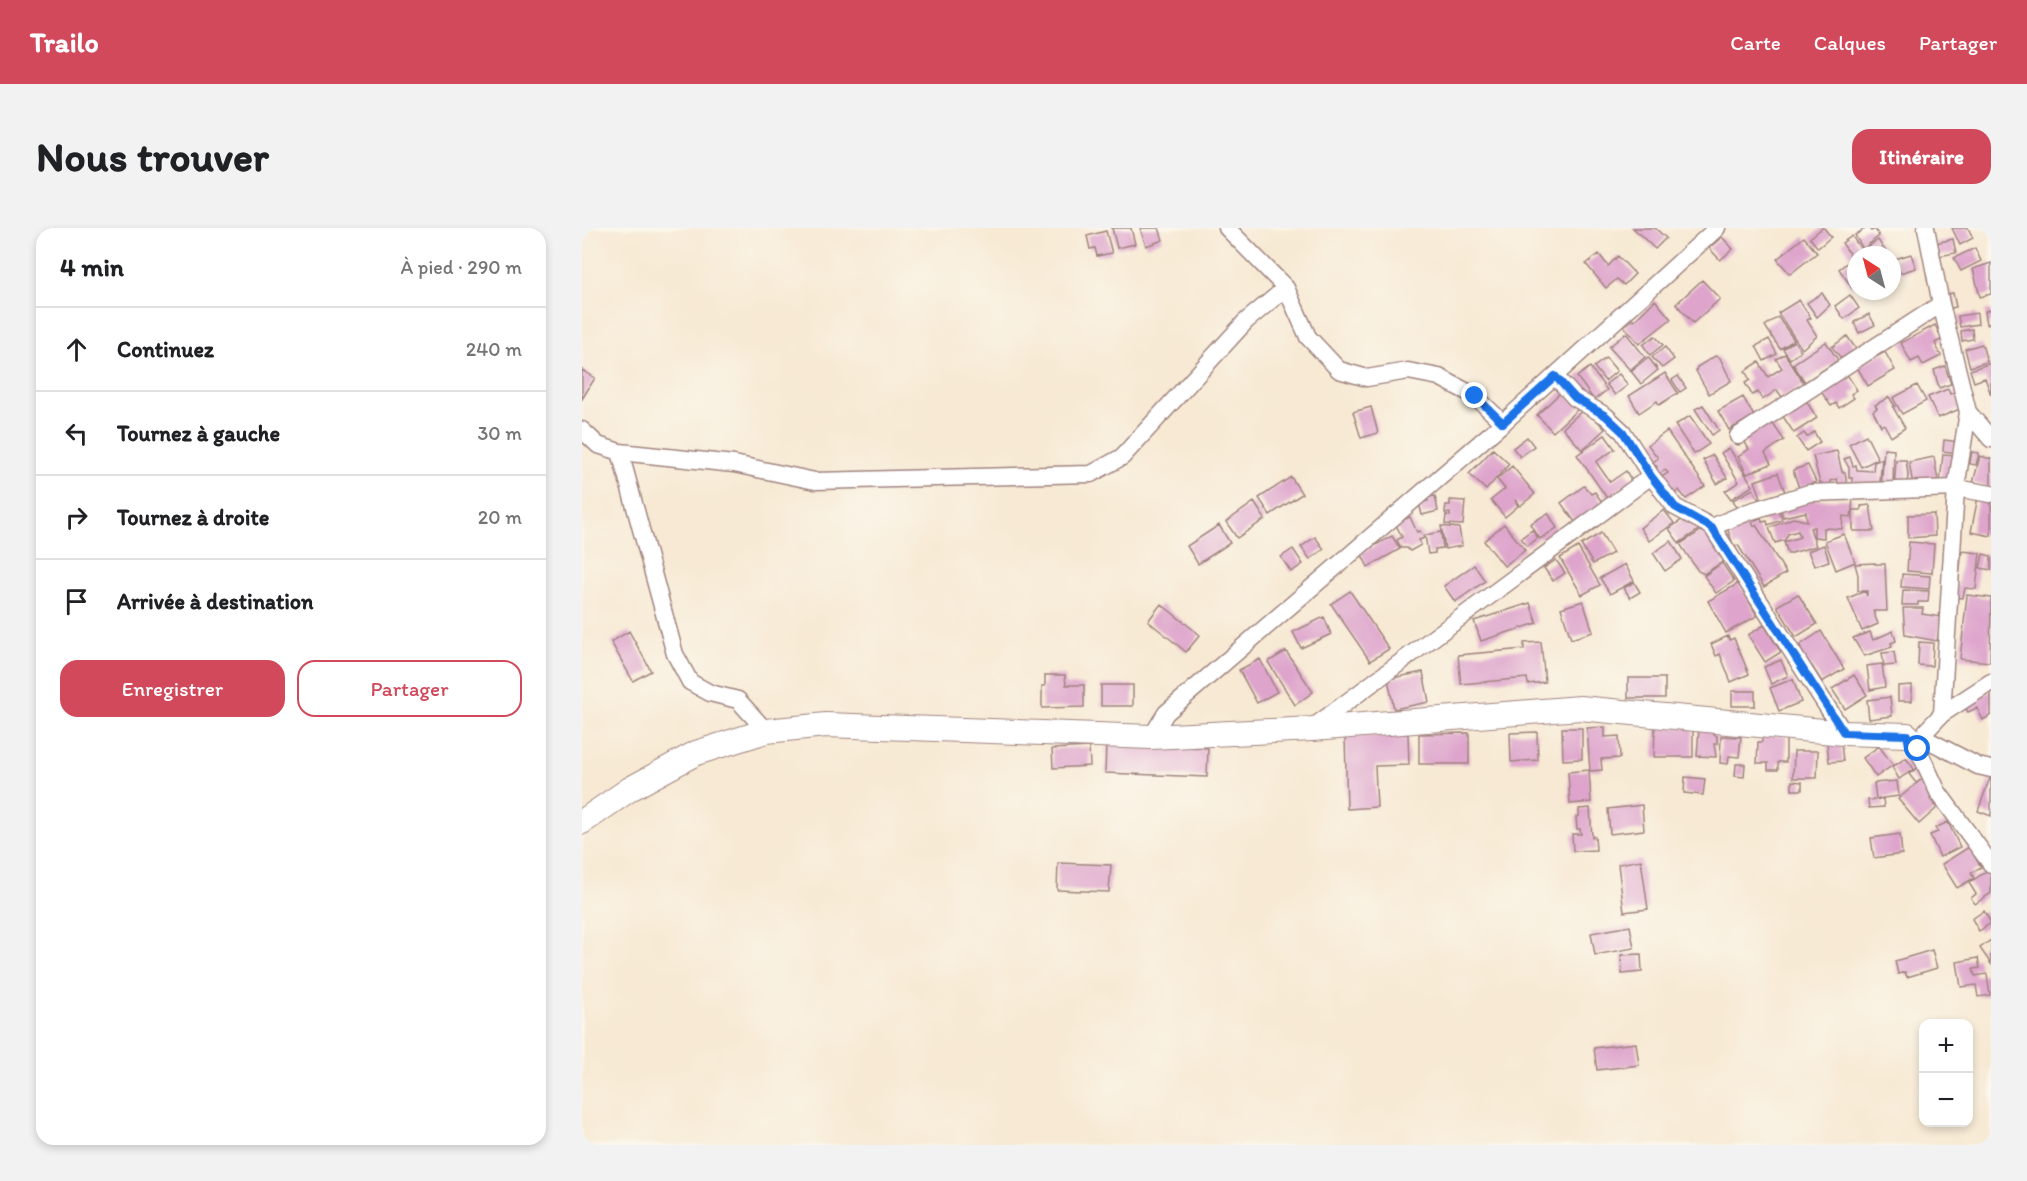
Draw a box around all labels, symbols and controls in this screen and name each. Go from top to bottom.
text: Trailo [30,25,99,59]
text: Carte [1730,30,1781,55]
text: Calques [1814,30,1886,55]
text: Partager [1919,30,1997,55]
button: Itinéraire [1852,129,1991,184]
text: Nous trouver [36,131,269,182]
north arrow [1847,246,1901,300]
text: 4 min [60,251,124,283]
text: À pied · 290 m [400,255,522,279]
icon: ahead [60,333,93,366]
text: Continuez [117,336,214,363]
text: 240 m [466,337,522,361]
route end [1461,382,1487,408]
icon: left [60,417,93,450]
text: Tournez à gauche [117,420,280,447]
text: 30 m [477,421,522,445]
icon: right [60,501,93,534]
text: Tournez à droite [117,504,269,531]
text: 20 m [478,505,522,529]
icon: arrive [60,585,93,618]
text: Arrivée à destination [117,588,313,615]
button: Enregistrer [60,660,285,717]
button: Partager [297,660,522,717]
route start [1904,735,1930,761]
map controls [1919,1019,1973,1127]
button: + [1919,1019,1973,1073]
button: − [1919,1073,1973,1127]

